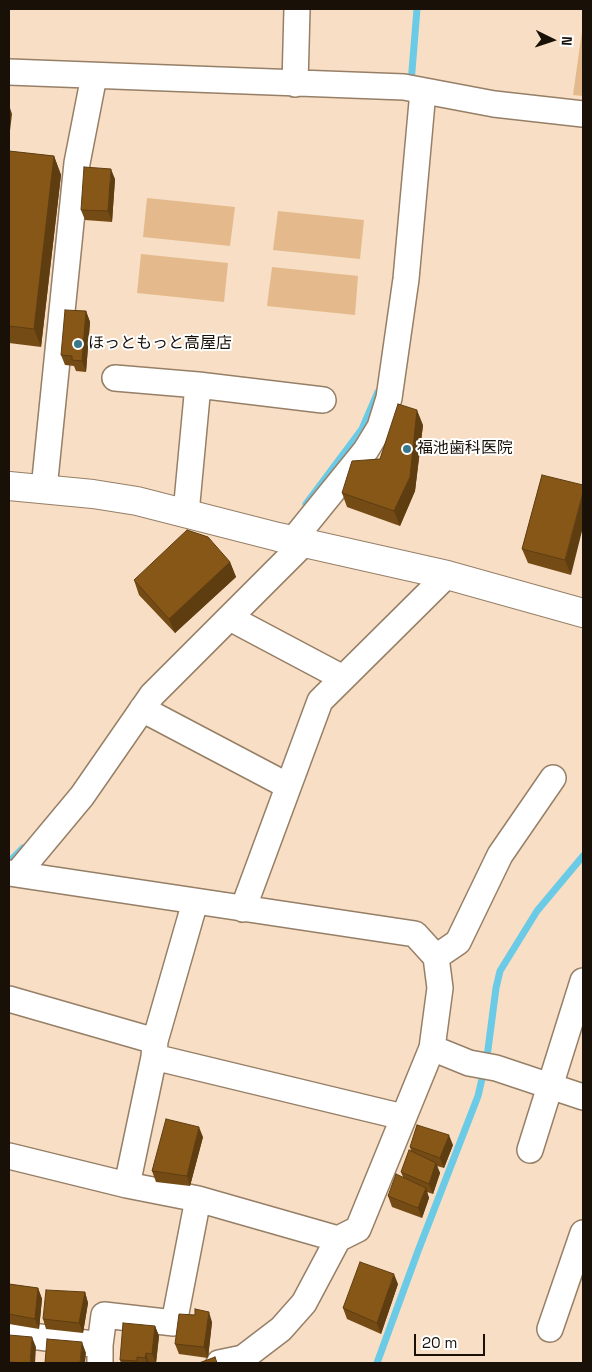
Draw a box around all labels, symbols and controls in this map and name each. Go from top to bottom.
north arrow [527,15,577,65]
text: N [558,36,576,46]
place label: ほっともっと高屋店 [88,334,232,354]
marker: ほっともっと高屋店 [72,338,84,350]
place label: 福池歯科医院 [417,439,513,459]
marker: 福池歯科医院 [401,443,413,455]
scale bar [417,1324,488,1356]
text: 20 m [422,1333,457,1352]

